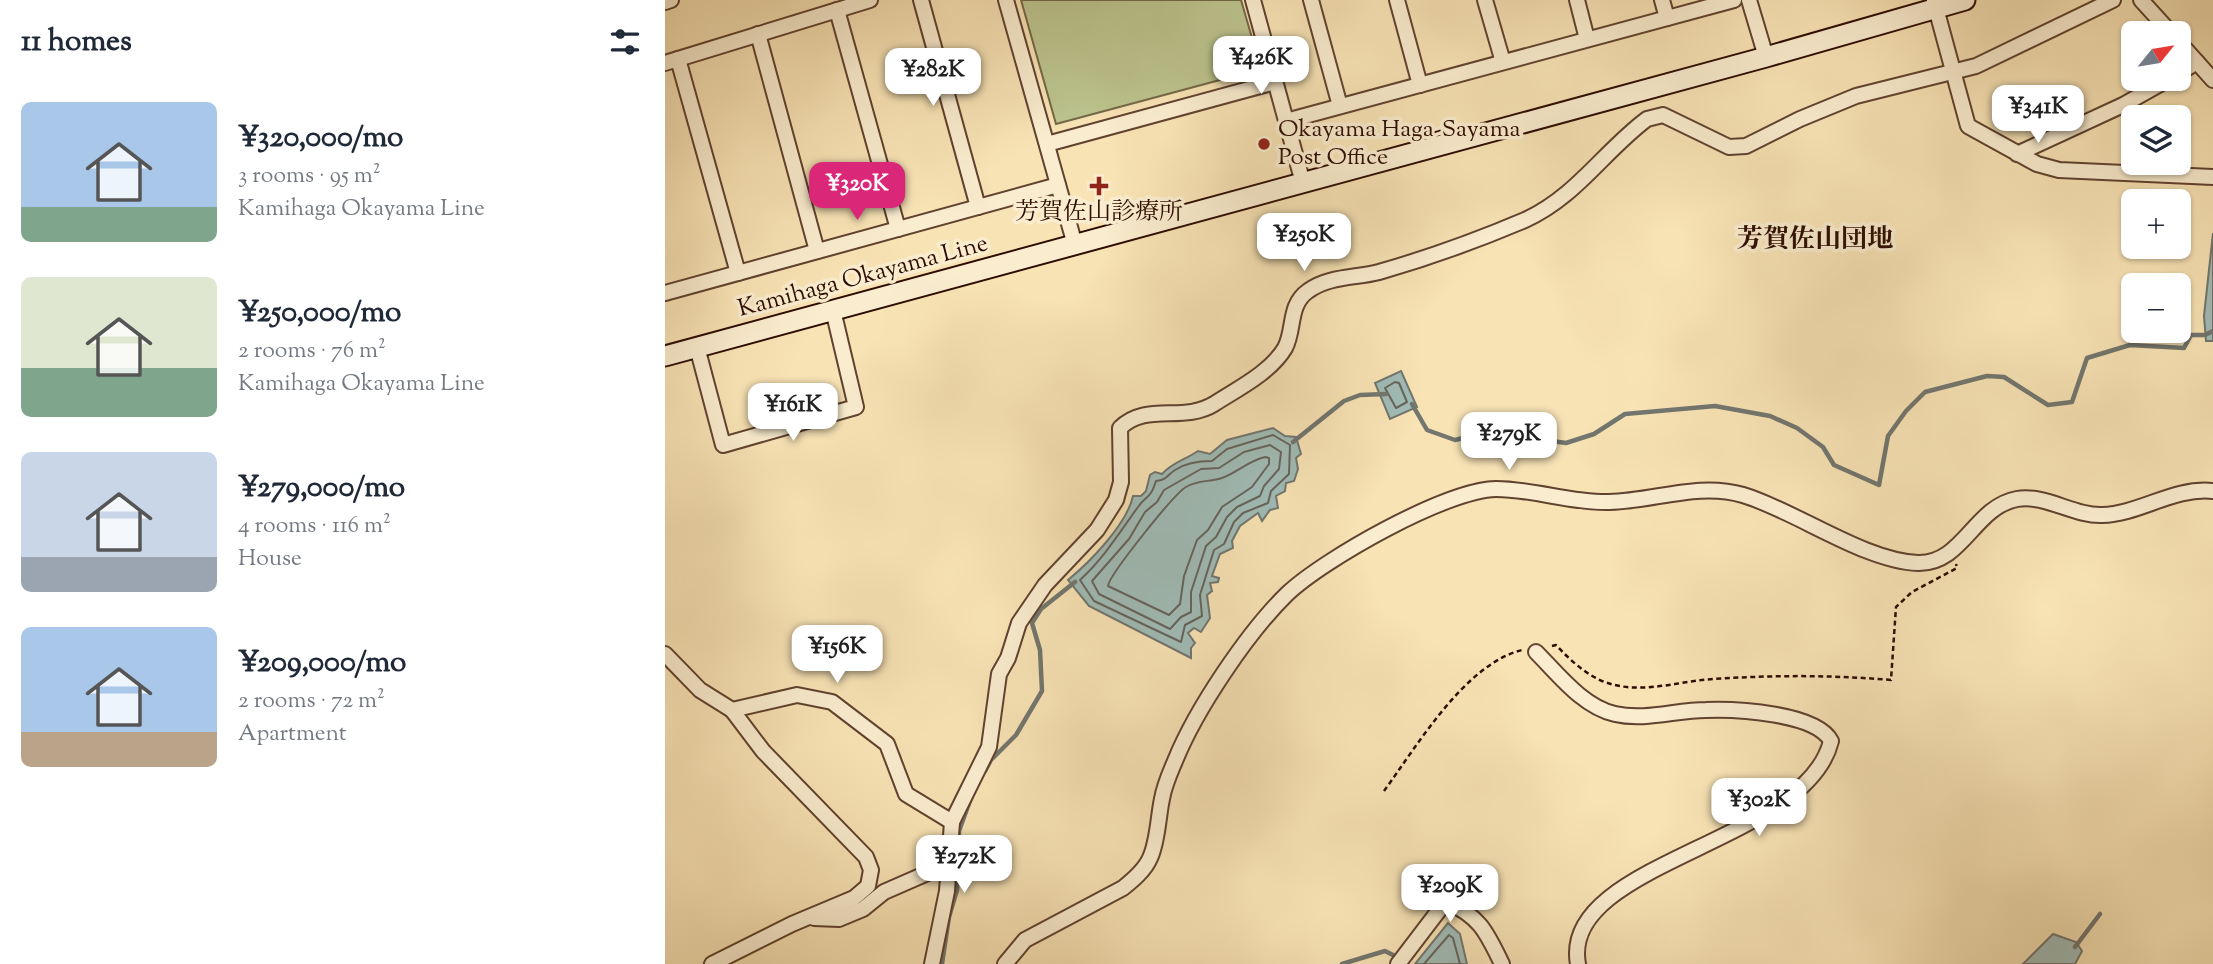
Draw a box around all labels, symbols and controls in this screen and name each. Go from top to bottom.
text: 11 homes [21,21,132,64]
north arrow [2121,21,2191,91]
map controls [2121,21,2191,343]
icon: filters [606,23,644,61]
pin: ¥426K [1212,36,1310,96]
text: ¥426K [1229,42,1293,75]
pin: ¥282K [884,48,982,108]
text: ¥282K [901,54,965,87]
pin: ¥341K [1989,86,2087,145]
text: ¥341K [2008,91,2068,124]
button: layers [2121,105,2191,175]
place label: Okayama Haga-Sayama Post Office [1278,113,1521,175]
text: ¥320,000/mo [238,117,404,160]
icon: home [77,130,161,214]
marker: Okayama Haga-Sayama Post Office [1256,136,1272,152]
text: 3 rooms · 95 m² [238,160,381,193]
pin: ¥320K [808,162,906,222]
text: ¥320K [825,168,889,201]
marker: 芳賀佐山診療所 [1089,176,1109,196]
button: + [2121,189,2191,259]
text: Kamihaga Okayama Line [238,193,485,226]
place label: 芳賀佐山診療所 [1015,196,1183,230]
pin: ¥250K [1255,214,1353,273]
text: ¥250K [1273,219,1335,252]
district label: 芳賀佐山団地 [1737,222,1893,259]
street label: Kamihaga Okayama Line [734,227,992,327]
button: − [2121,273,2191,343]
text: ¥250,000/mo [238,292,401,335]
icon: home [77,305,161,389]
text: 2 rooms · 76 m² [238,335,386,368]
text: Kamihaga Okayama Line [238,368,485,401]
pin: ¥161K [744,384,842,443]
text: ¥161K [764,389,822,422]
pin: ¥279K [1460,412,1558,472]
text: ¥279K [1477,418,1541,451]
text: ¥279,000/mo [238,467,405,510]
icon: home [77,480,161,564]
text: 4 rooms · 116 m² [238,510,391,543]
text: House [238,543,302,576]
pin: ¥156K [788,626,886,685]
text: ¥156K [808,631,866,664]
text: ¥209,000/mo [238,642,406,685]
icon: home [77,655,161,739]
text: 2 rooms · 72 m² [238,685,385,718]
text: Apartment [238,718,347,751]
pin: ¥302K [1710,778,1808,838]
text: ¥302K [1727,784,1791,817]
pin: ¥272K [915,836,1013,895]
text: ¥272K [932,841,996,874]
pin: ¥209K [1401,864,1499,924]
text: ¥209K [1417,870,1483,903]

